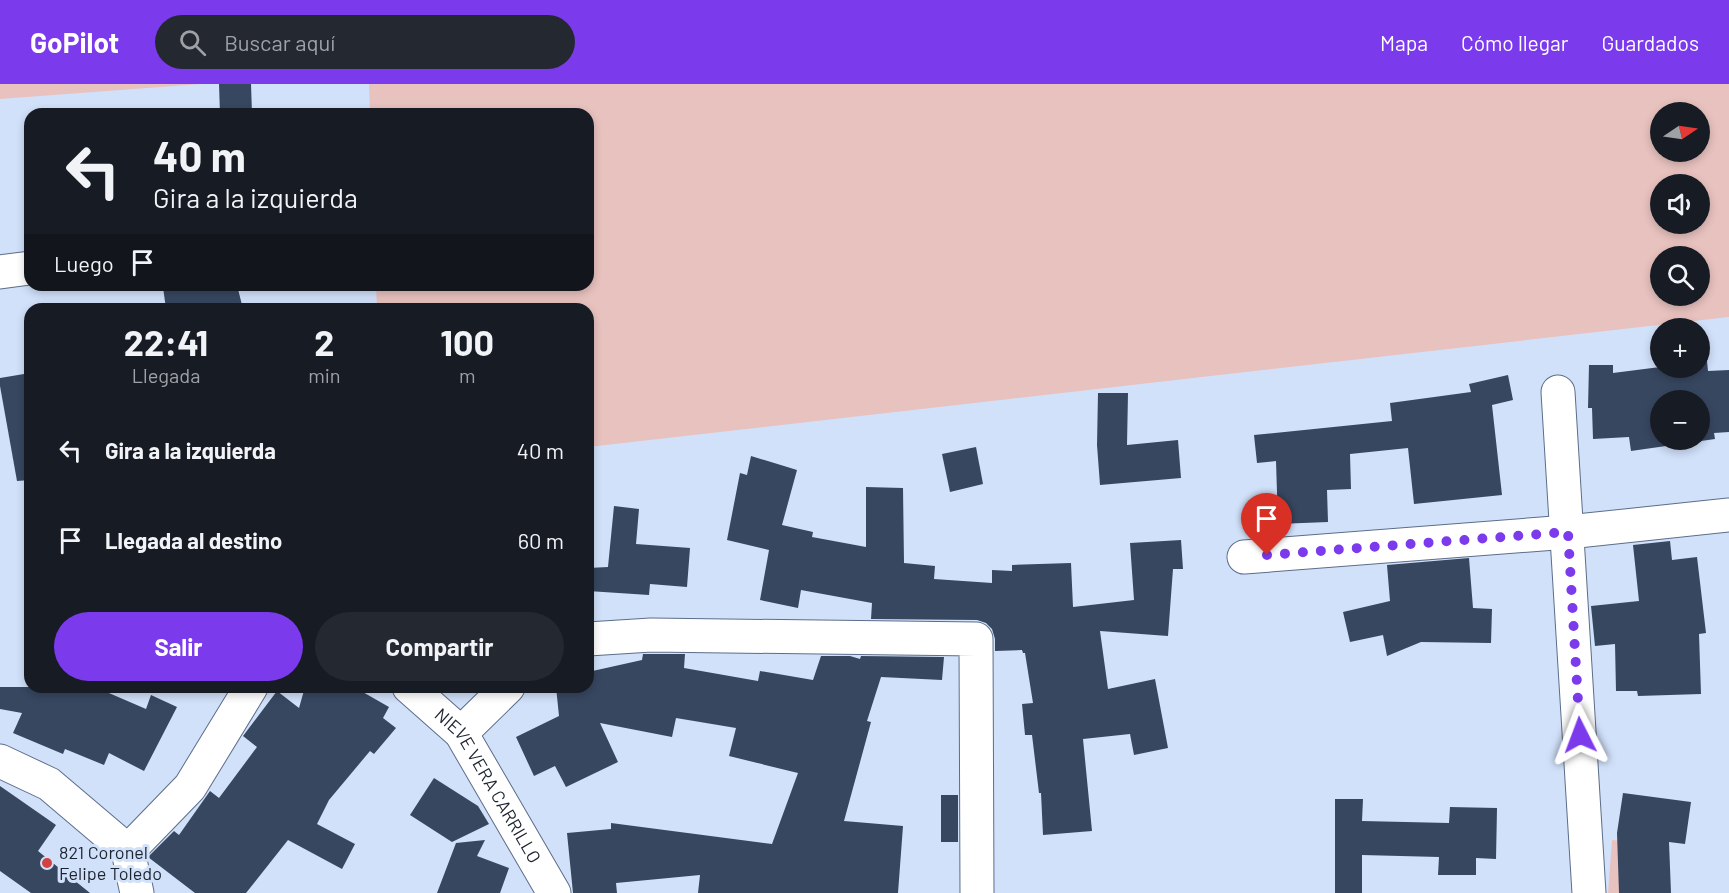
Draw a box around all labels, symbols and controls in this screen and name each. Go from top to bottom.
search box [155,15,575,69]
text: GoPilot [30,25,119,59]
icon: search [176,26,209,59]
text: Buscar aquí [224,29,335,55]
text: Mapa [1380,30,1428,55]
text: Cómo llegar [1461,30,1568,55]
text: Guardados [1601,30,1699,55]
north arrow [1650,102,1710,162]
map controls [1650,102,1710,450]
text: 40 m [153,130,246,180]
icon: left [54,132,132,210]
button: sound [1650,174,1710,234]
text: Gira a la izquierda [153,181,358,213]
icon: arrive [126,246,159,279]
button: search [1650,246,1710,306]
text: Luego [54,250,114,276]
button: + [1650,318,1710,378]
text: 22:41 [124,320,208,363]
text: 2 [314,320,334,363]
text: 100 [440,320,494,363]
text: Llegada [132,363,200,387]
text: min [308,363,341,387]
text: m [459,363,476,387]
button: − [1650,390,1710,450]
icon: left [54,434,87,467]
text: Gira a la izquierda [105,437,276,463]
text: 40 m [517,437,564,463]
pin [1241,493,1292,555]
icon: arrive [1250,502,1283,535]
icon: arrive [54,524,87,557]
text: Llegada al destino [105,527,282,553]
text: 60 m [518,527,564,553]
button: Salir [54,612,303,681]
button: Compartir [315,612,564,681]
street label: NIEVE VERA CARRILLO [431,703,546,867]
position arrow [1548,703,1612,767]
place label: 821 Coronel Felipe Toledo [59,841,162,884]
marker: 821 Coronel Felipe Toledo [40,856,54,870]

